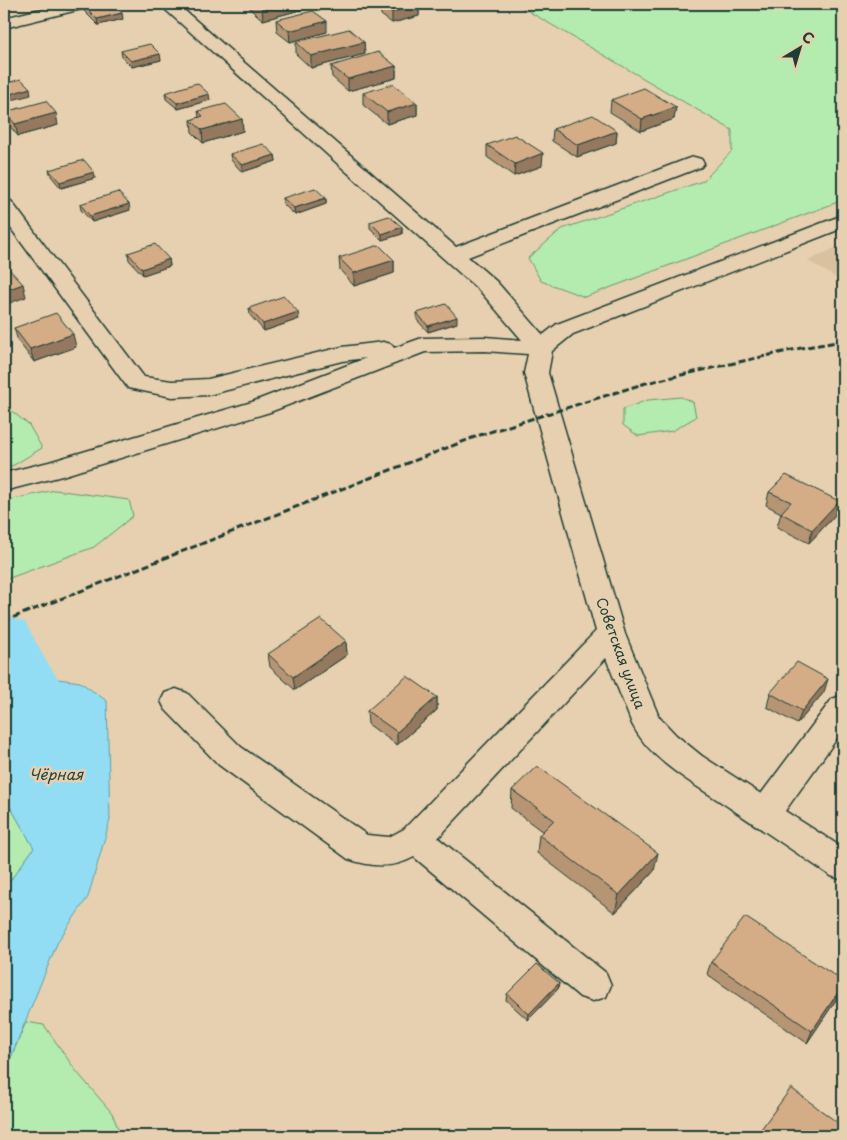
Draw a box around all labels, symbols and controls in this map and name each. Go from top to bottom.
north arrow [774,22,824,72]
text: С [798,26,819,49]
street label: Советская улица [591,594,651,712]
water label: Чёрная [29,762,84,785]

